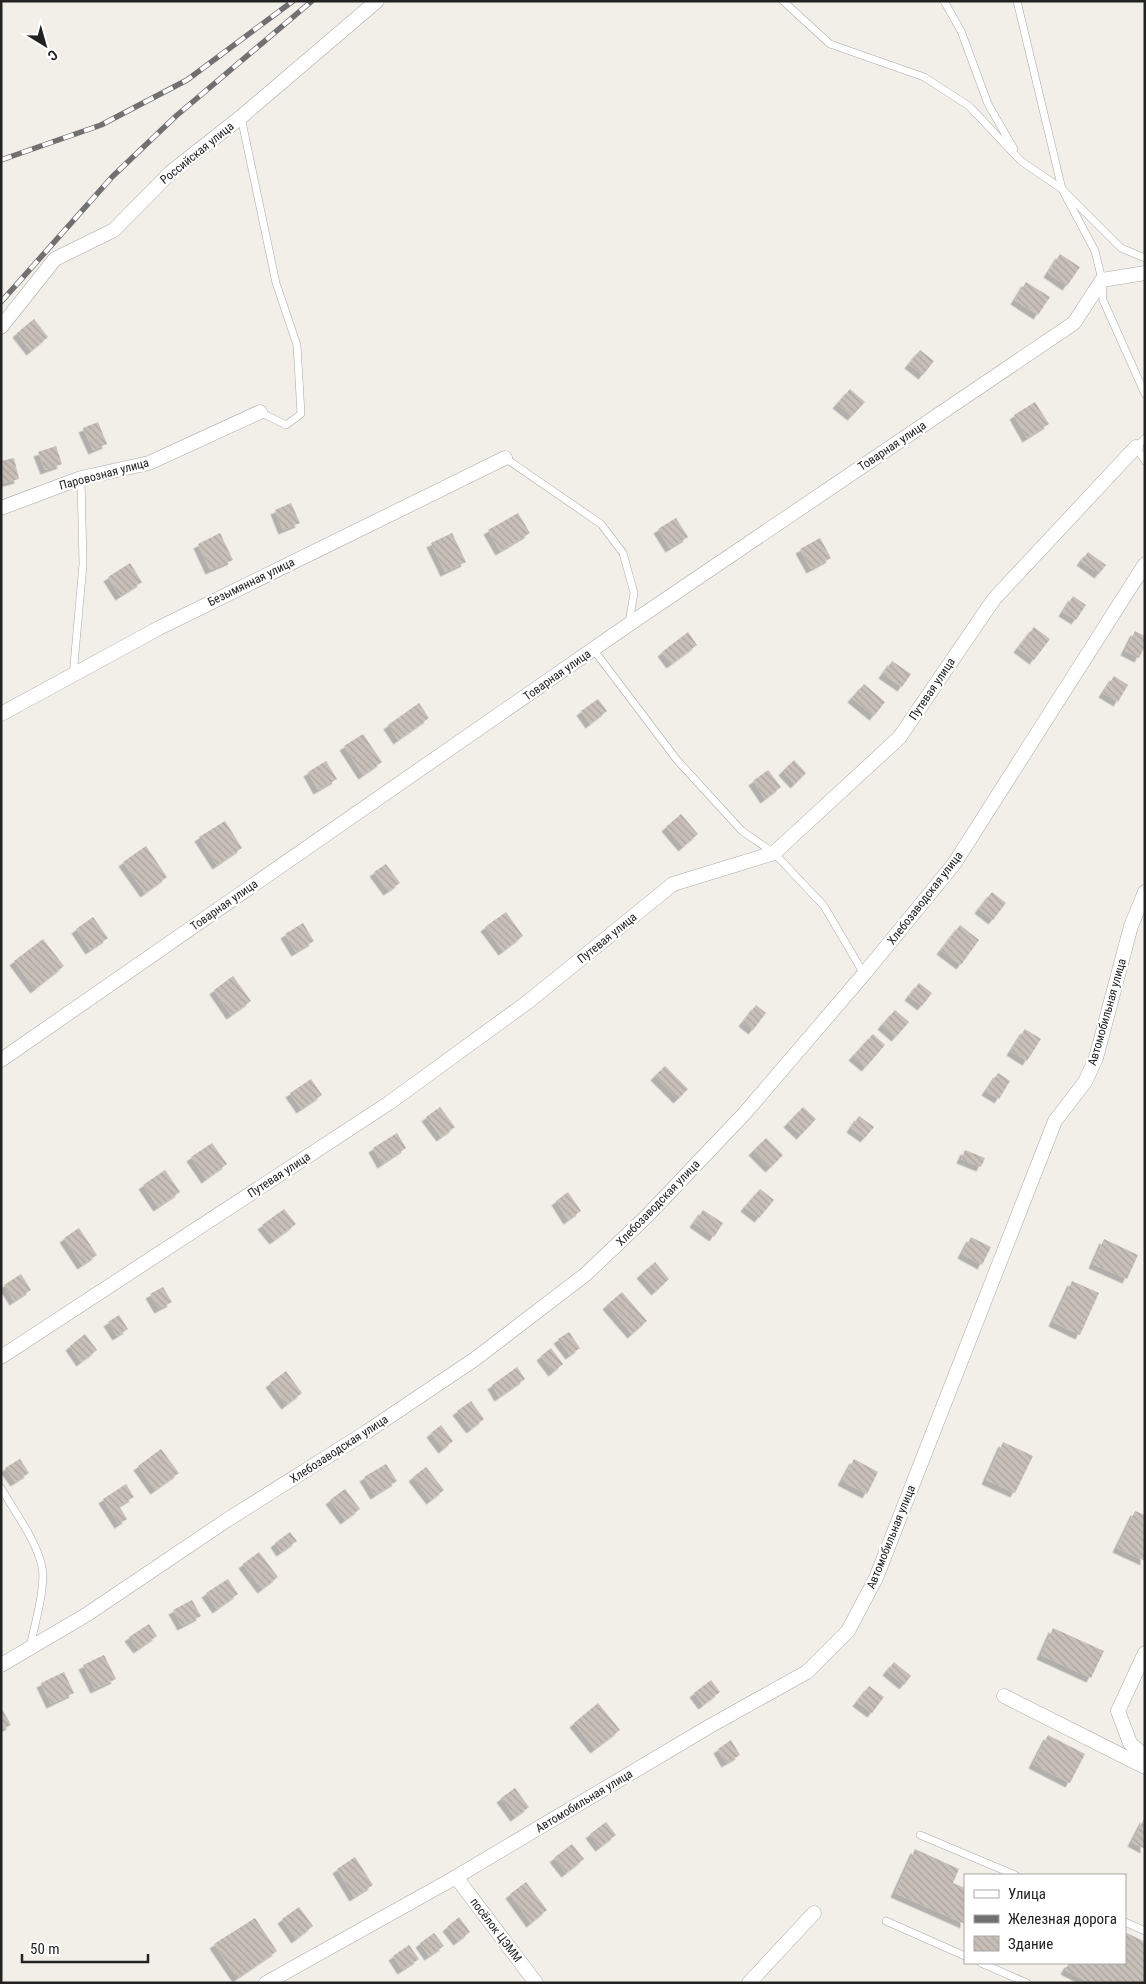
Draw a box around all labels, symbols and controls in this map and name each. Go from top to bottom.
north arrow [20,20,70,70]
text: С [45,47,61,64]
street label: Российская улица [157,119,237,187]
street label: Товарная улица [855,418,929,474]
street label: Паровозная улица [58,455,150,493]
street label: Безымянная улица [205,555,297,609]
street label: Товарная улица [521,647,594,703]
street label: Путевая улица [906,655,958,723]
street label: Хлебозаводская улица [884,849,966,947]
street label: Товарная улица [188,877,261,933]
street label: Путевая улица [575,910,640,966]
street label: Автомобильная улица [1085,957,1129,1067]
street label: Путевая улица [245,1149,313,1200]
street label: Хлебозаводская улица [613,1157,703,1249]
street label: Хлебозаводская улица [287,1412,391,1486]
street label: Автомобильная улица [864,1483,918,1591]
street label: Автомобильная улица [533,1766,635,1836]
legend [964,1874,1126,1964]
text: Улица [1008,1885,1046,1903]
street label: посёлок ЦЭММ [467,1895,525,1965]
text: Железная дорога [1008,1910,1117,1928]
scale bar [22,1932,149,1964]
text: Здание [1008,1935,1053,1953]
text: 50 m [30,1940,60,1958]

